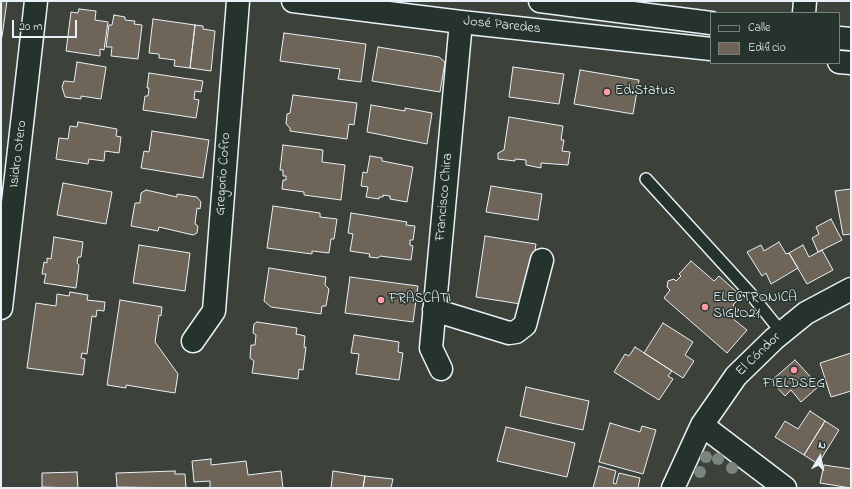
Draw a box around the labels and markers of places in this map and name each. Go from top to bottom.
place label: Ed.Status [615,84,675,100]
marker: Ed.Status [602,87,612,97]
place label: ELECTRONICA SIGLO21 [713,291,797,324]
place label: FRASCATI [389,292,451,308]
marker: FRASCATI [376,295,386,305]
marker: ELECTRONICA SIGLO21 [700,302,710,312]
marker: FIELDSEG [789,365,799,375]
place label: FIELDSEG [763,377,825,393]

